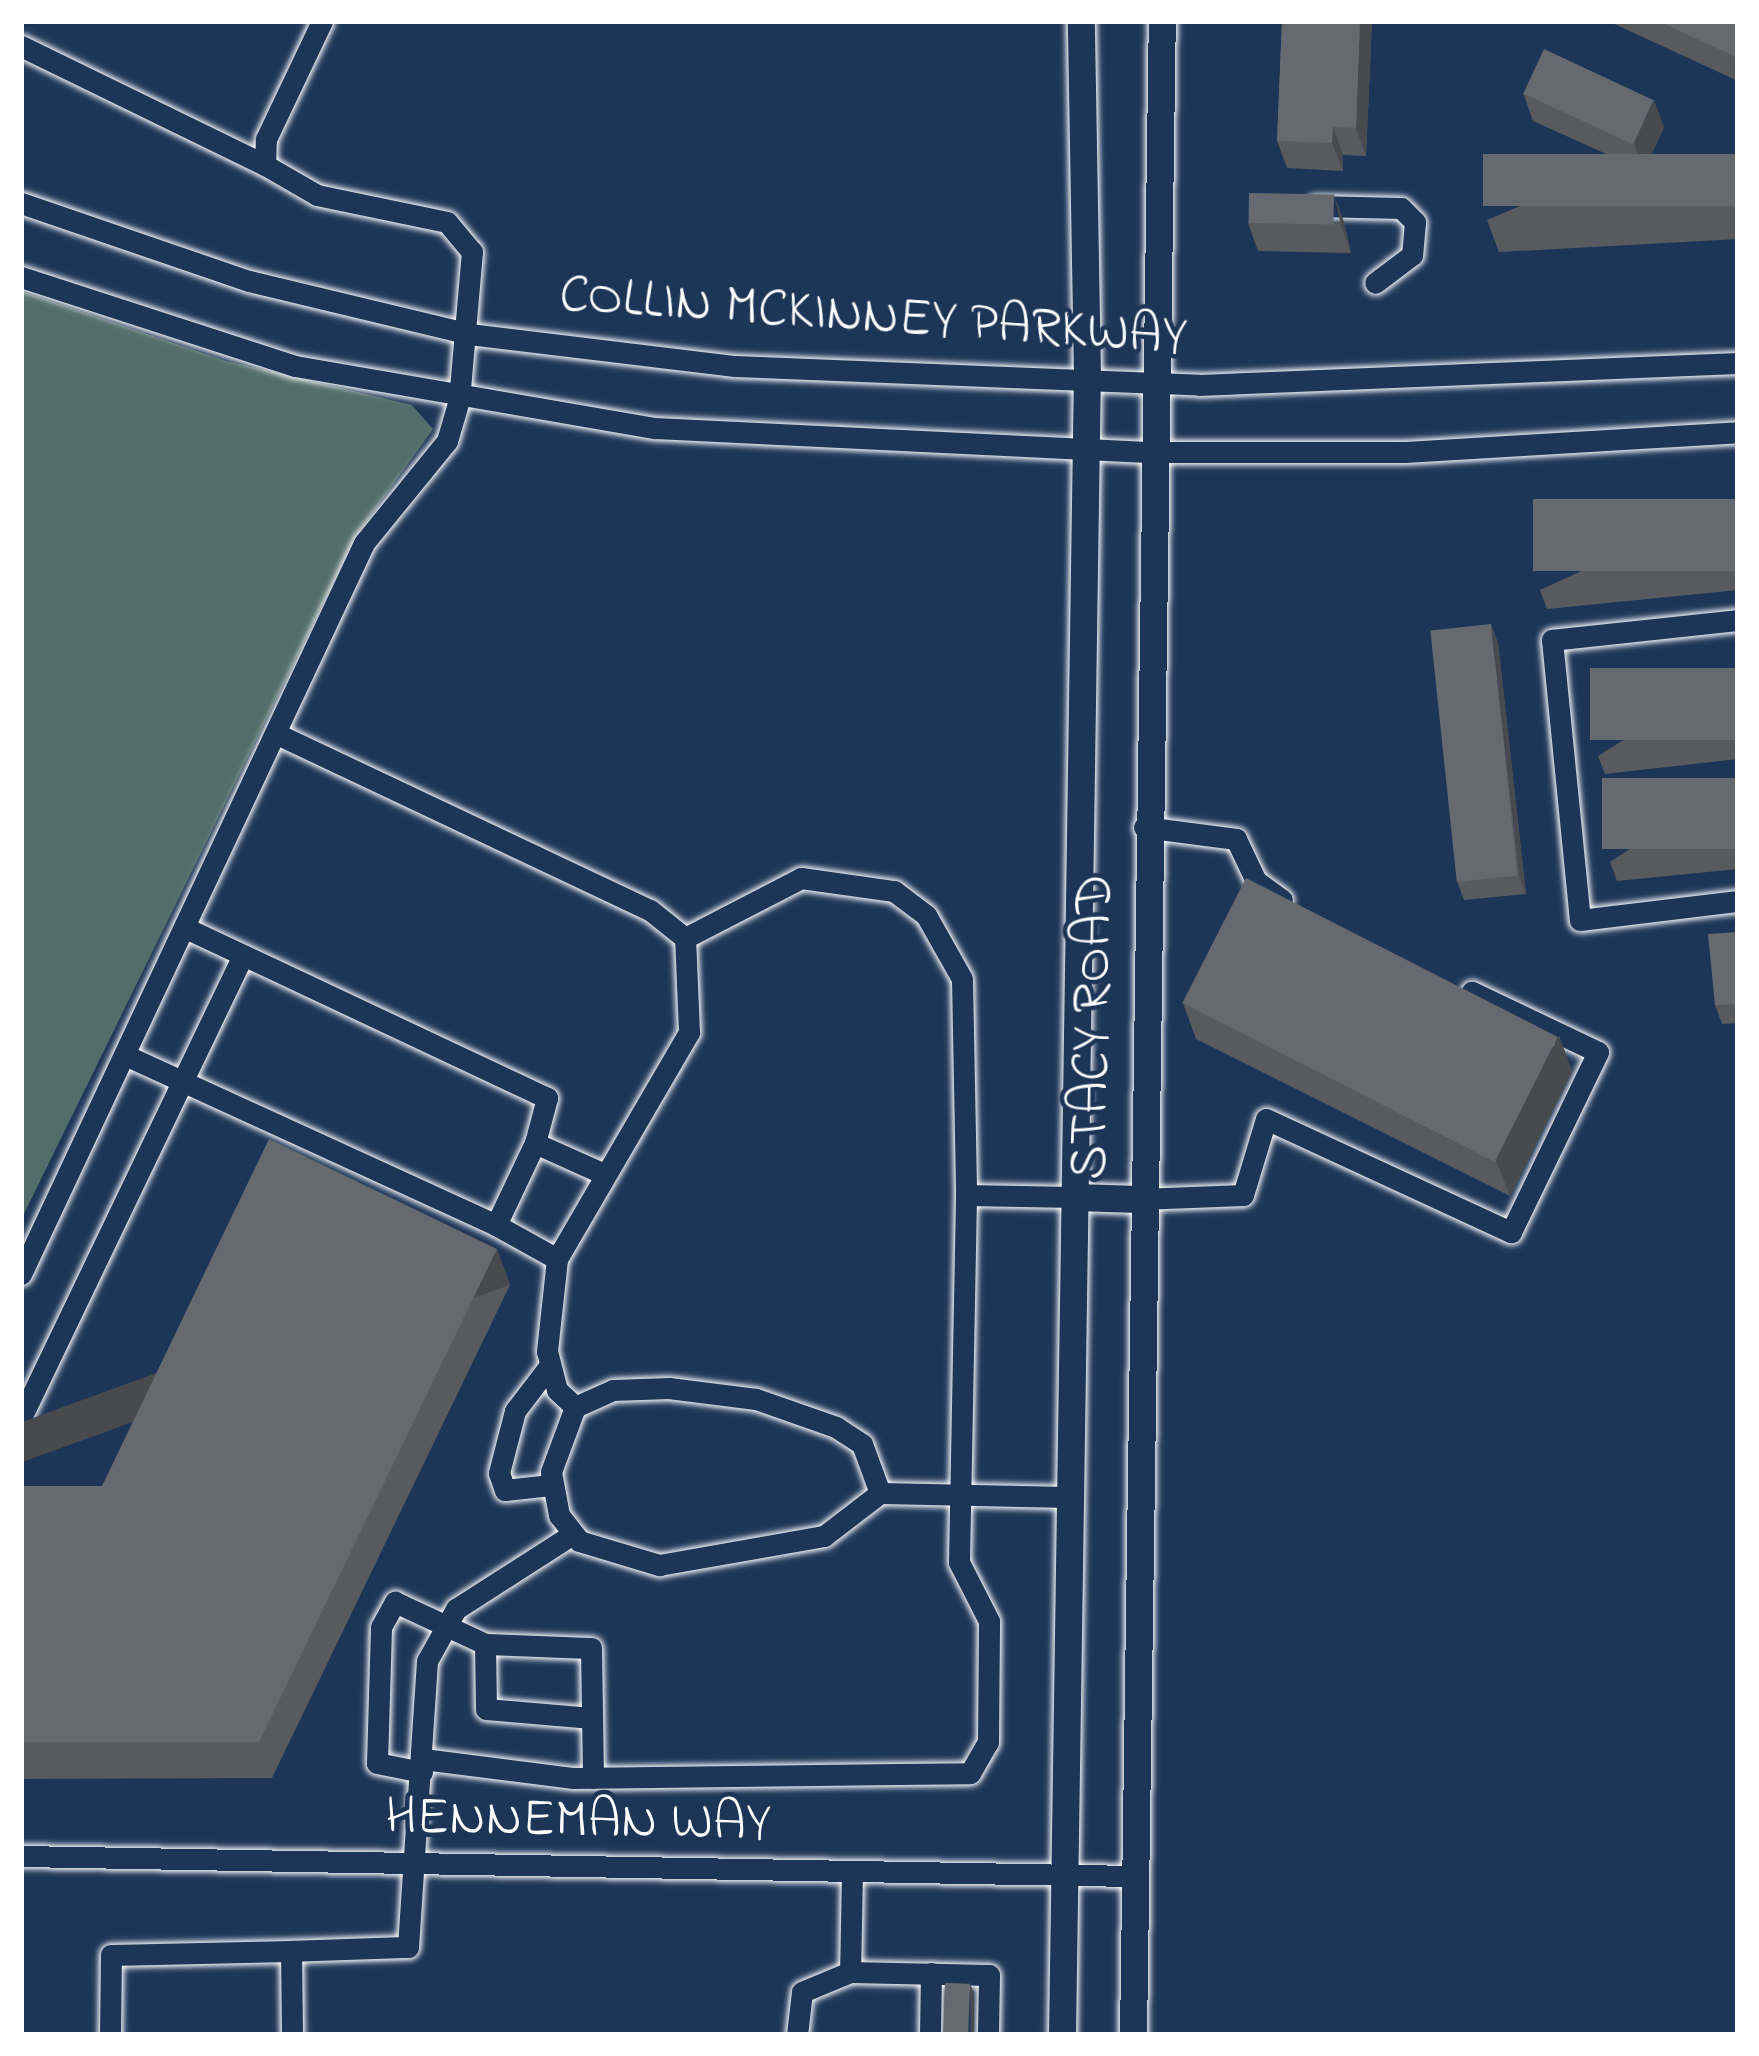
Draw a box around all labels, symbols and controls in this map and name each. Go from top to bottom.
street label: COLLIN MCKINNEY PARKWAY [557,264,1189,372]
street label: STACY ROAD [1059,874,1129,1180]
street label: HENNEMAN WAY [385,1786,771,1858]

